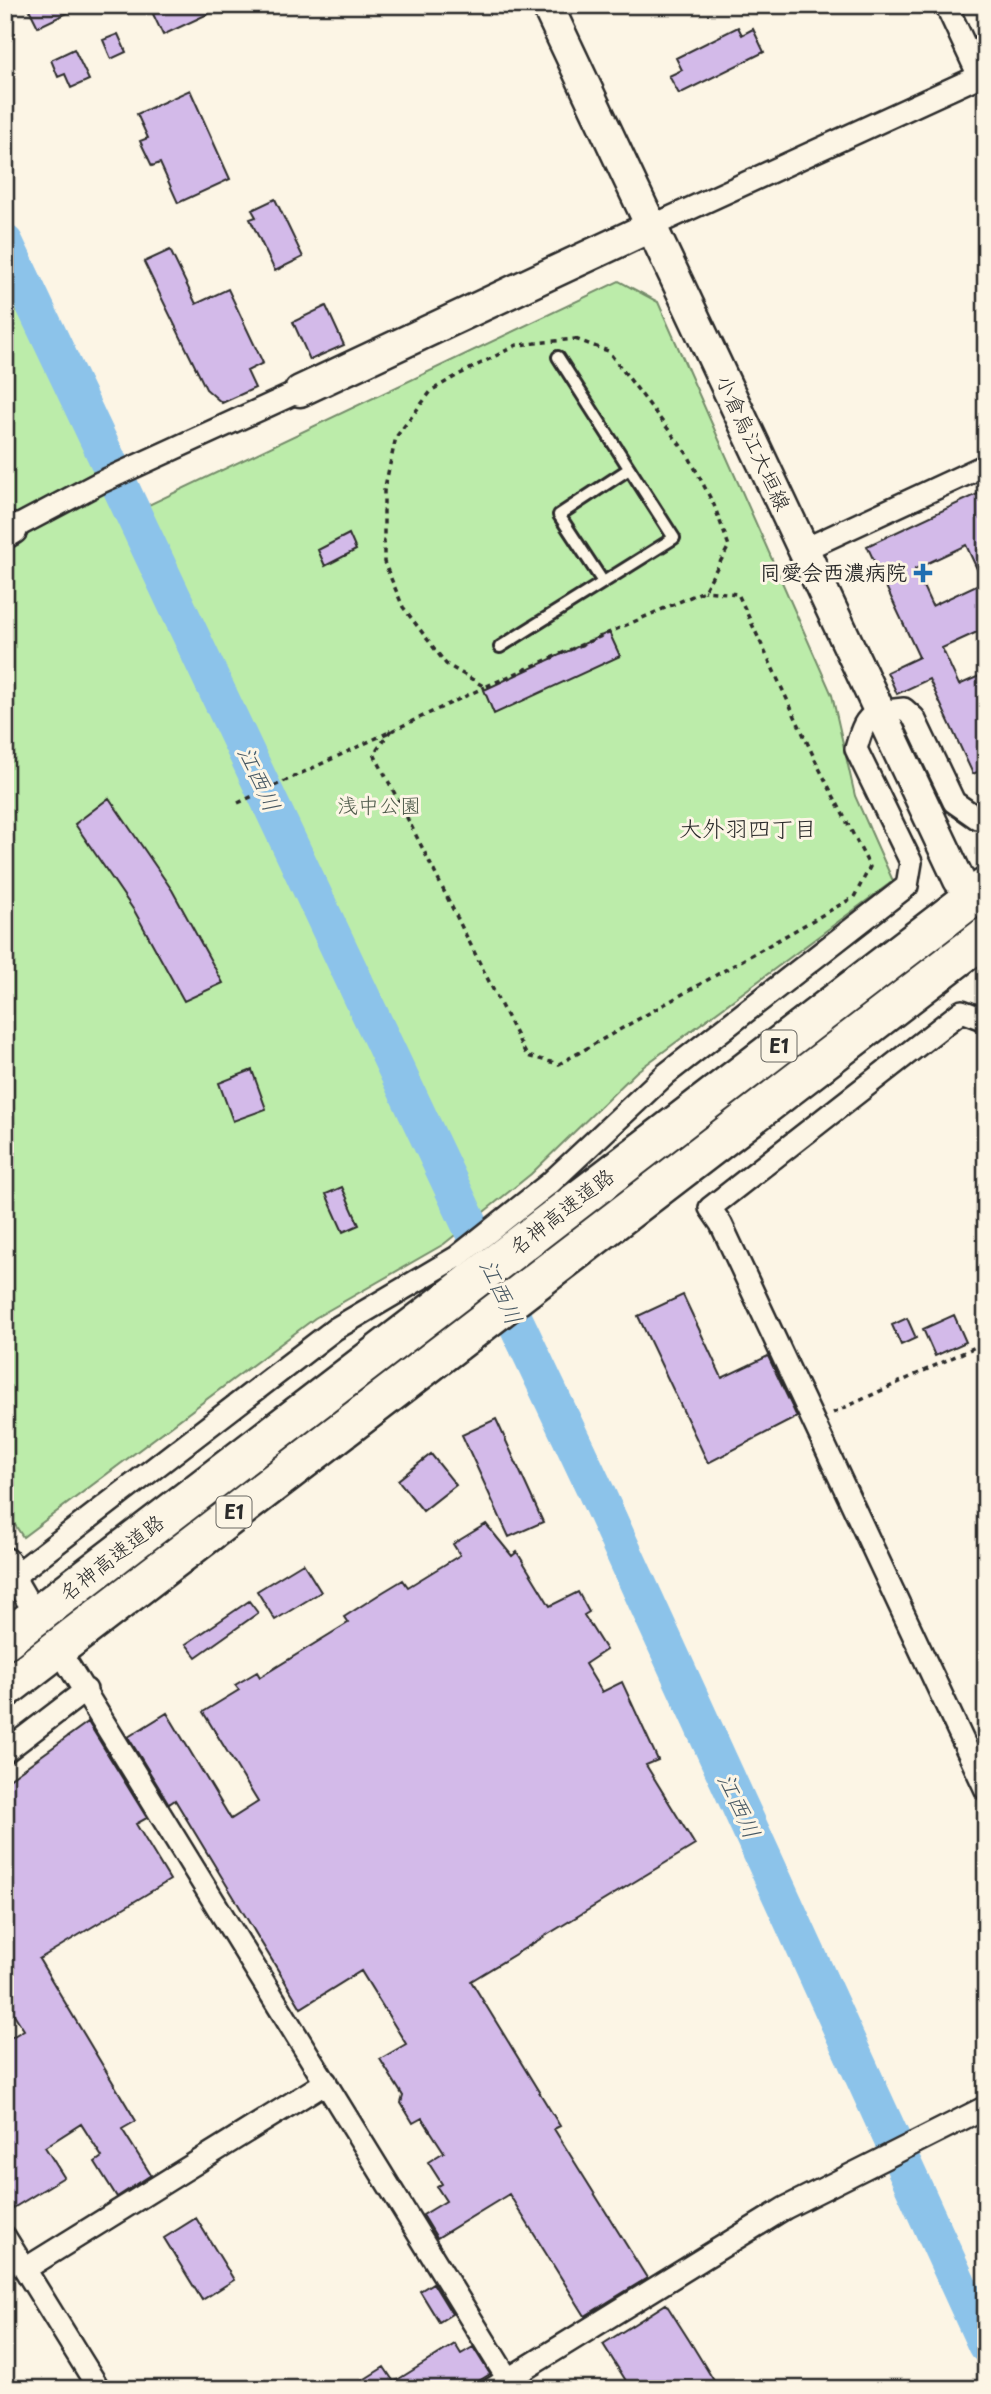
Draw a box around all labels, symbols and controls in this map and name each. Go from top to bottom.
street label: 小倉烏江大垣線 [709,369,800,516]
place label: 同愛会西濃病院 [760,555,907,587]
marker: 同愛会西濃病院 [913,563,933,583]
water label: 江西川 [230,740,291,817]
park label: 浅中公園 [337,788,421,820]
district label: 大外羽四丁目 [679,810,817,845]
road number: E1 [762,1030,796,1062]
street label: 名神高速道路 [501,1159,620,1262]
water label: 江西川 [472,1253,533,1330]
road number: E1 [216,1496,252,1528]
street label: 名神高速道路 [51,1505,170,1608]
water label: 江西川 [710,1767,771,1844]

